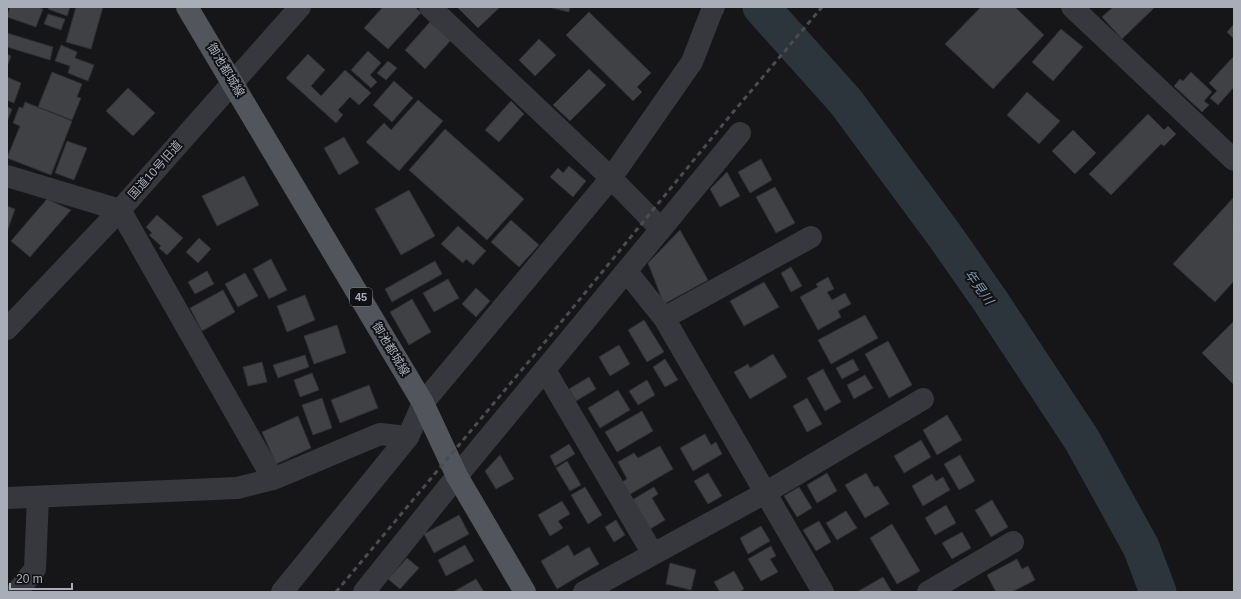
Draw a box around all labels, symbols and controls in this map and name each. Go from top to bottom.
street label: 御池都城線 [205,41,247,99]
street label: 国道10号旧道 [125,138,185,202]
water label: 年見川 [961,267,998,309]
road number: 45 [350,288,372,306]
street label: 御池都城線 [370,320,412,378]
scale bar [10,565,72,591]
text: 20 m [16,572,43,586]

